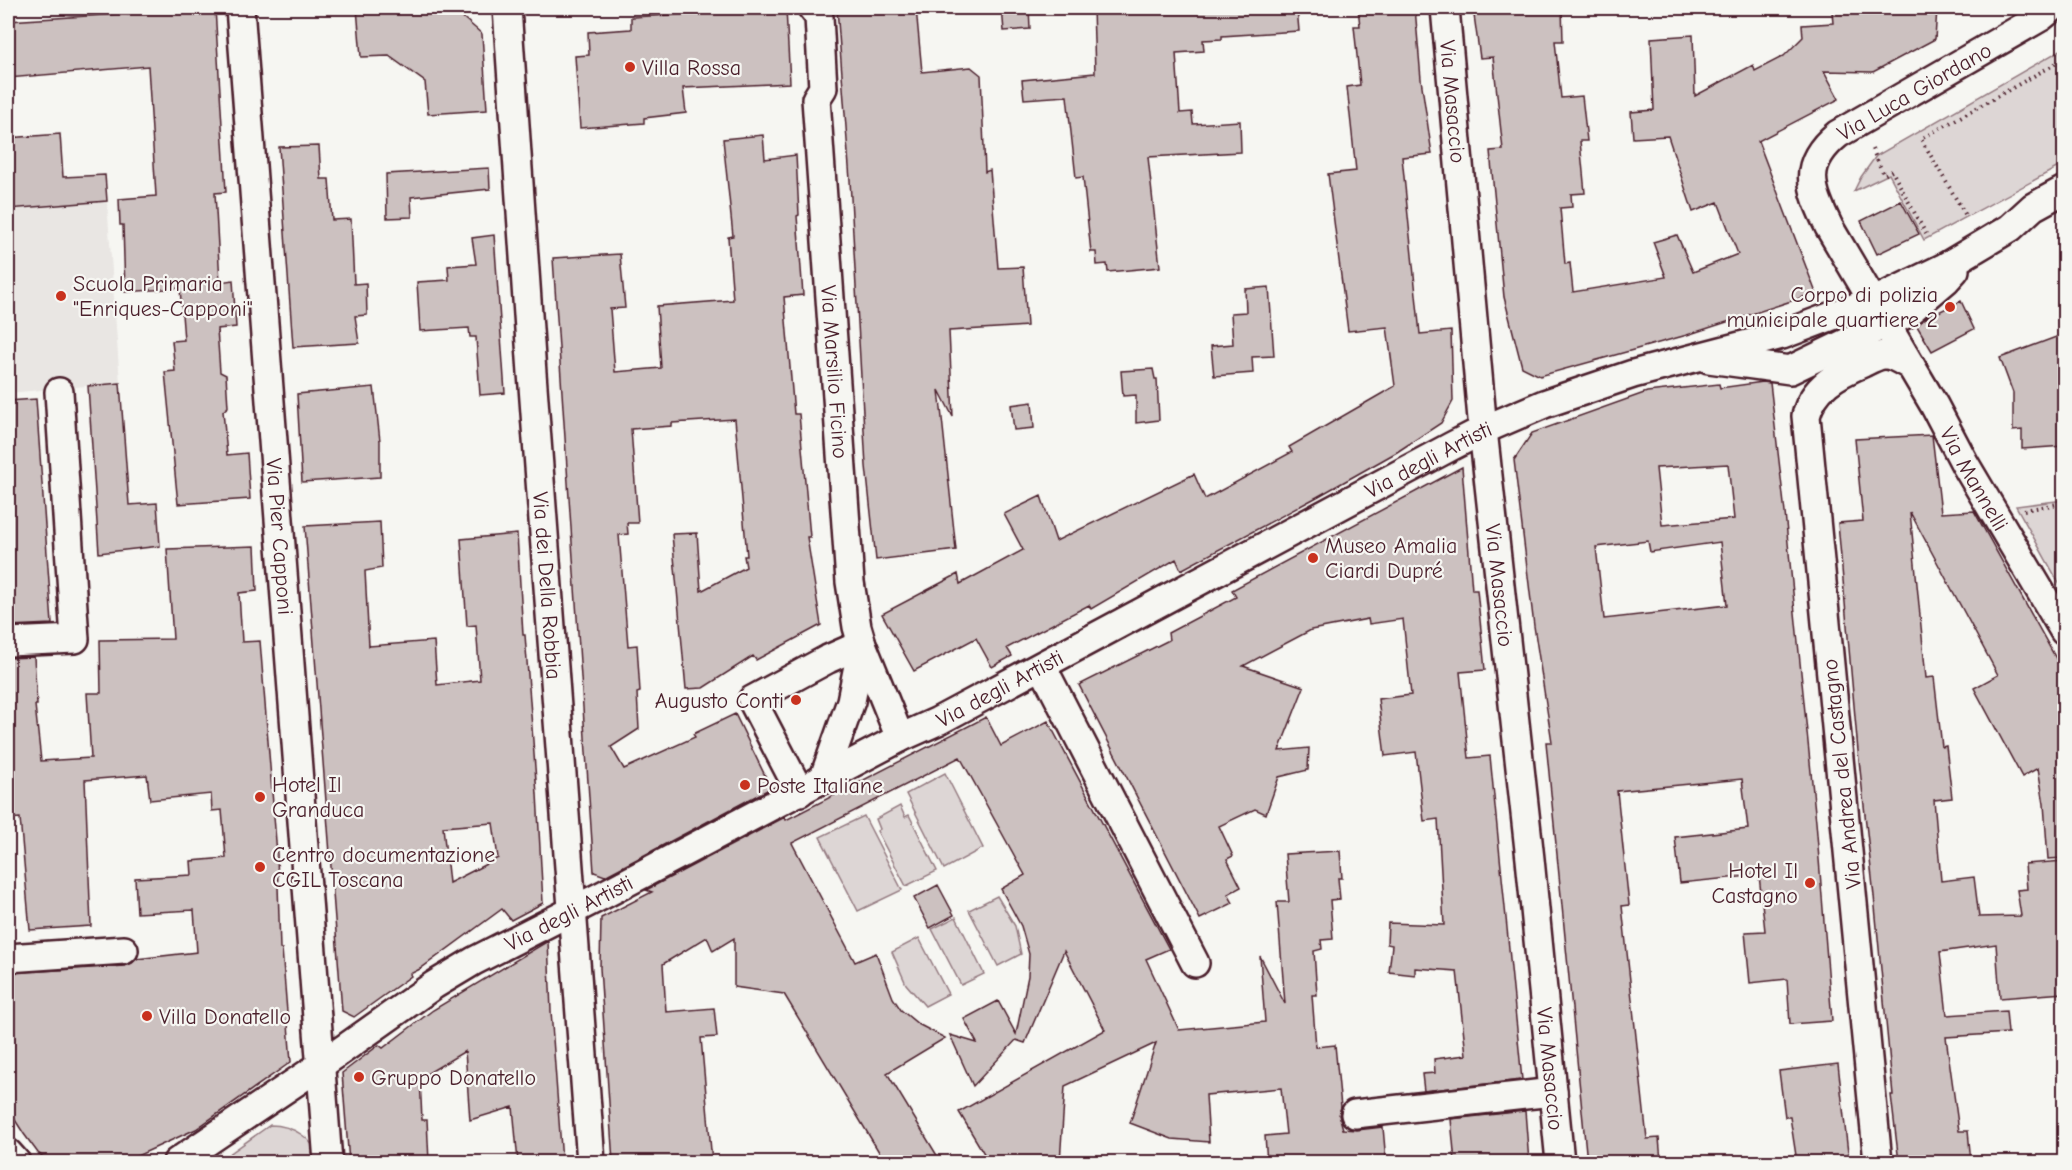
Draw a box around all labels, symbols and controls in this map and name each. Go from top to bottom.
street label: Via Luca Giordano [1833,37,1996,147]
street label: Via Masaccio [1434,39,1471,164]
place label: Villa Rossa [642,55,741,81]
marker: Villa Rossa [623,60,637,74]
place label: Scuola Primaria "Enriques-Capponi" [73,271,253,322]
place label: Corpo di polizia municipale quartiere 2 [1726,282,1938,333]
street label: Via Marsilio Ficino [815,284,853,460]
marker: Scuola Primaria "Enriques-Capponi" [54,289,68,303]
marker: Corpo di polizia municipale quartiere 2 [1943,300,1957,314]
street label: Via degli Artisti [1361,416,1496,504]
street label: Via Mannelli [1934,423,2014,536]
street label: Via Pier Capponi [260,457,298,616]
street label: Via dei Della Robbia [527,491,567,680]
street label: Via Masaccio [1479,523,1519,648]
place label: Museo Amalia Ciardi Dupré [1325,533,1457,584]
marker: Museo Amalia Ciardi Dupré [1306,551,1320,565]
street label: Via degli Artisti [932,644,1068,734]
street label: Via Andrea del Castagno [1817,657,1867,890]
place label: Augusto Conti [655,688,784,714]
marker: Augusto Conti [789,693,803,707]
place label: Hotel Il Granduca [272,772,364,823]
place label: Poste Italiane [757,773,883,799]
marker: Poste Italiane [738,778,752,792]
marker: Hotel Il Granduca [253,790,267,804]
place label: Centro documentazione CGIL Toscana [272,842,495,893]
place label: Hotel Il Castagno [1712,858,1798,909]
marker: Centro documentazione CGIL Toscana [253,860,267,874]
street label: Via degli Artisti [501,870,637,957]
marker: Hotel Il Castagno [1803,876,1817,890]
place label: Villa Donatello [159,1004,291,1030]
street label: Via Masaccio [1531,1006,1569,1132]
marker: Villa Donatello [140,1009,154,1023]
place label: Gruppo Donatello [371,1065,536,1091]
marker: Gruppo Donatello [352,1070,366,1084]

